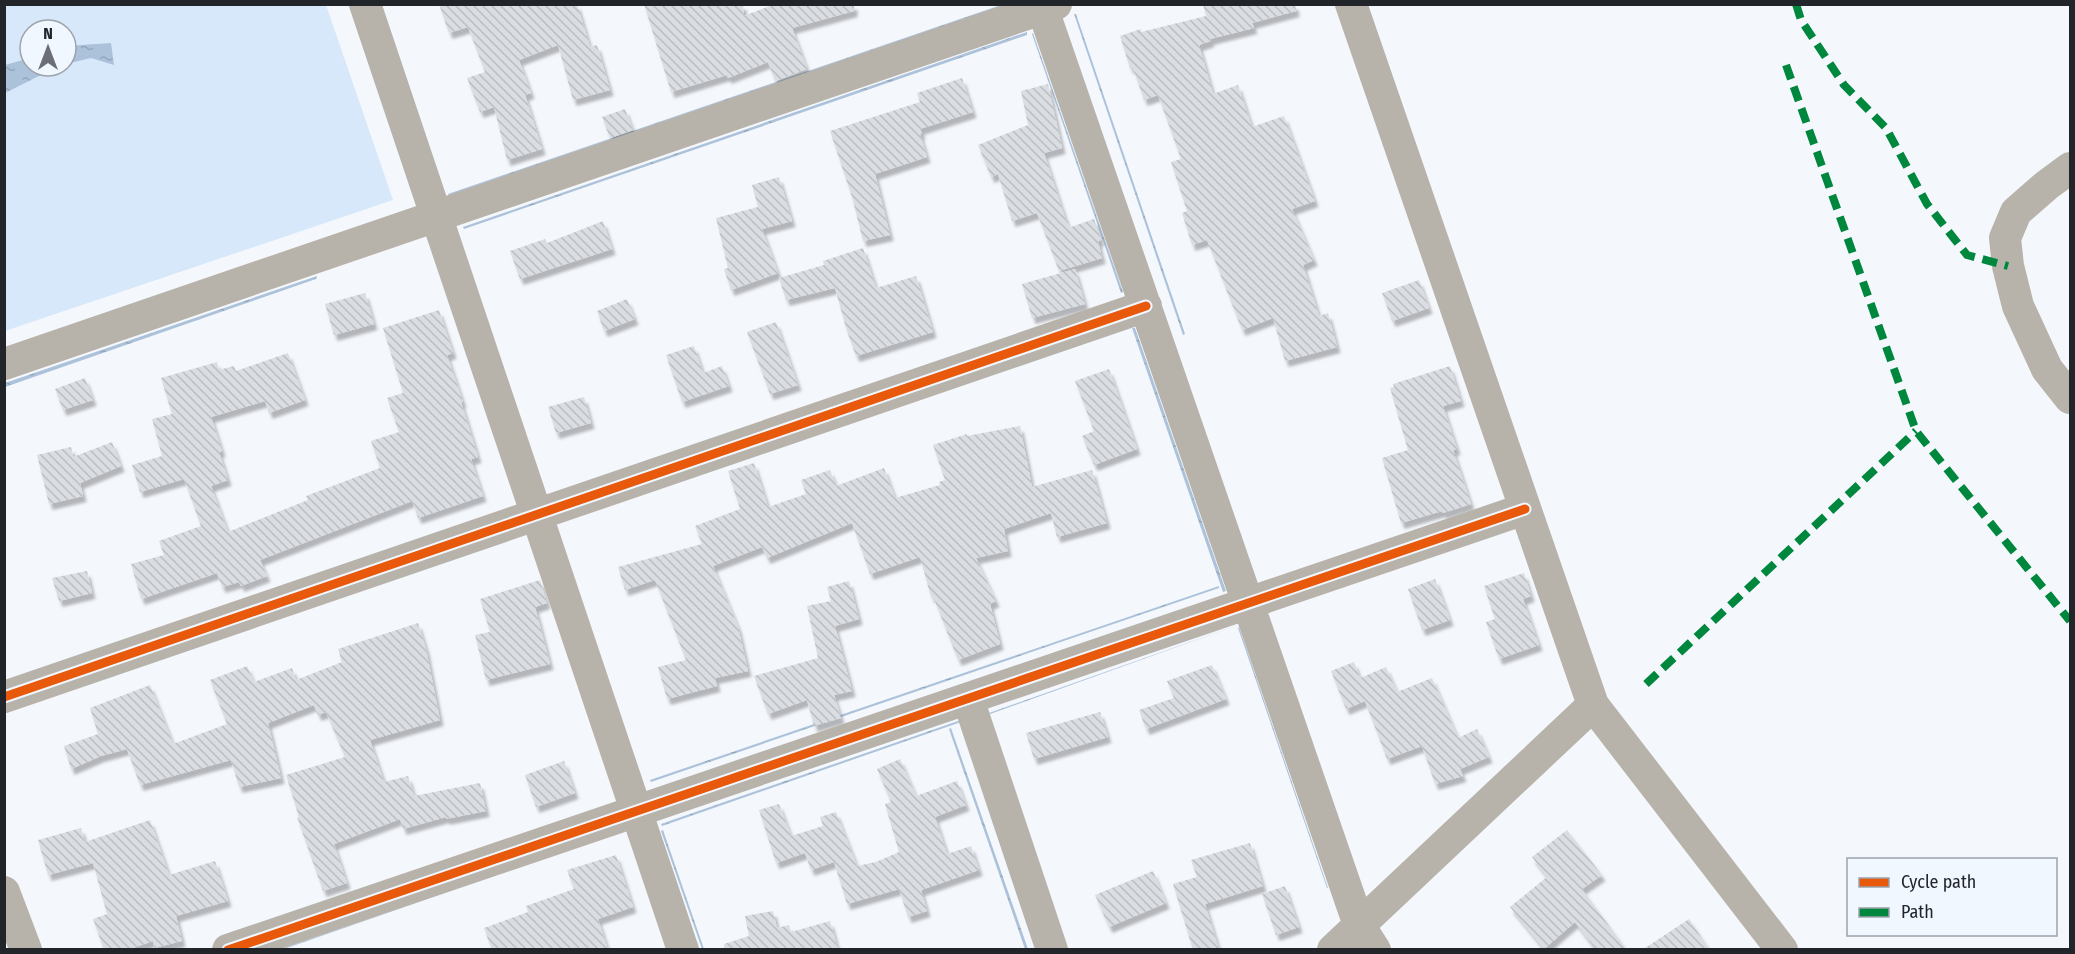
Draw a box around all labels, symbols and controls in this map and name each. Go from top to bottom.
north arrow [18,18,78,78]
text: N [43,24,53,43]
legend [1847,858,2057,936]
text: Cycle path [1901,871,1976,893]
text: Path [1901,901,1934,923]

